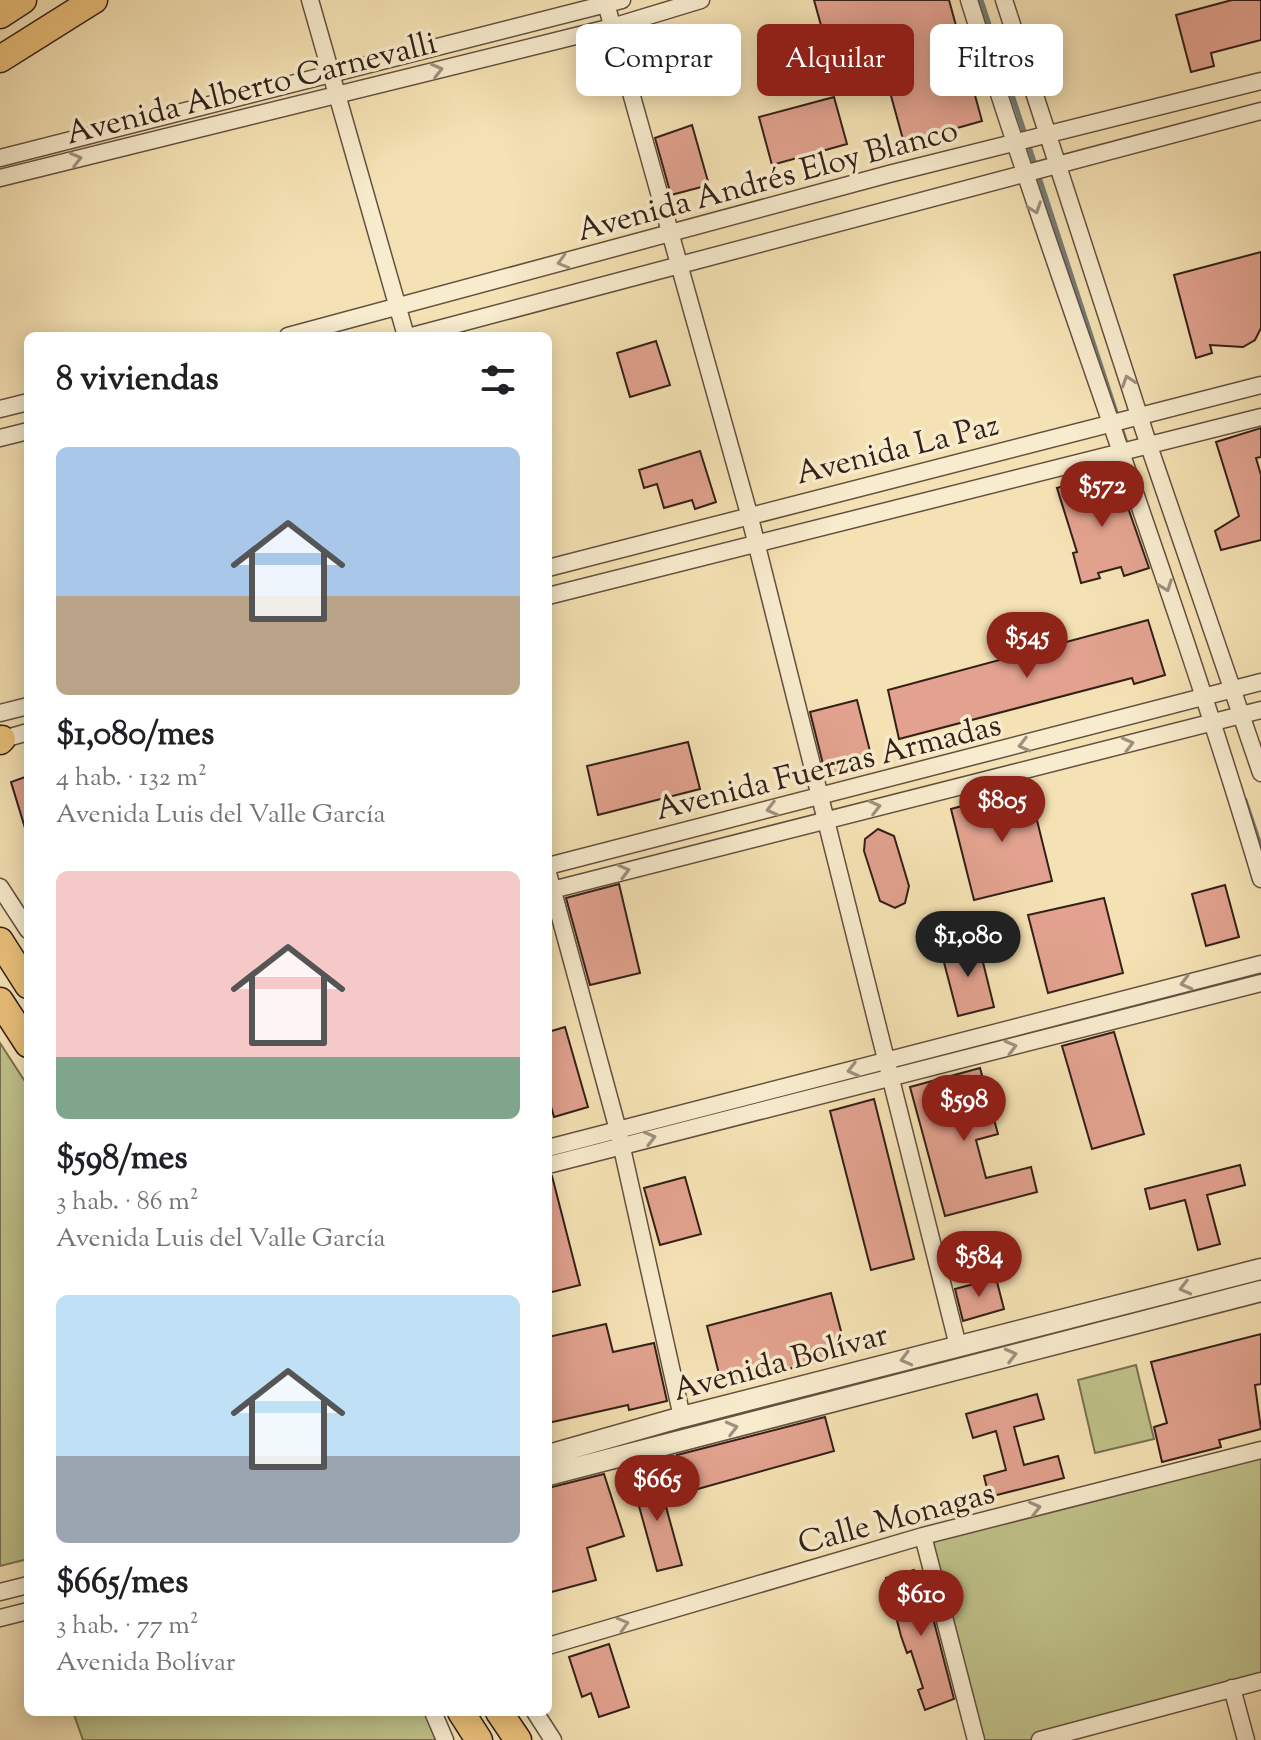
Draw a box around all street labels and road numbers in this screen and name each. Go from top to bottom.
street label: Avenida Alberto Carnevalli [62,22,442,158]
street label: Avenida Andrés Eloy Blanco [572,109,963,255]
street label: Avenida La Paz [791,403,1004,498]
street label: Avenida Fuerzas Armadas [651,704,1006,834]
street label: Avenida Bolívar [668,1313,893,1415]
street label: Calle Monagas [793,1472,1000,1568]

